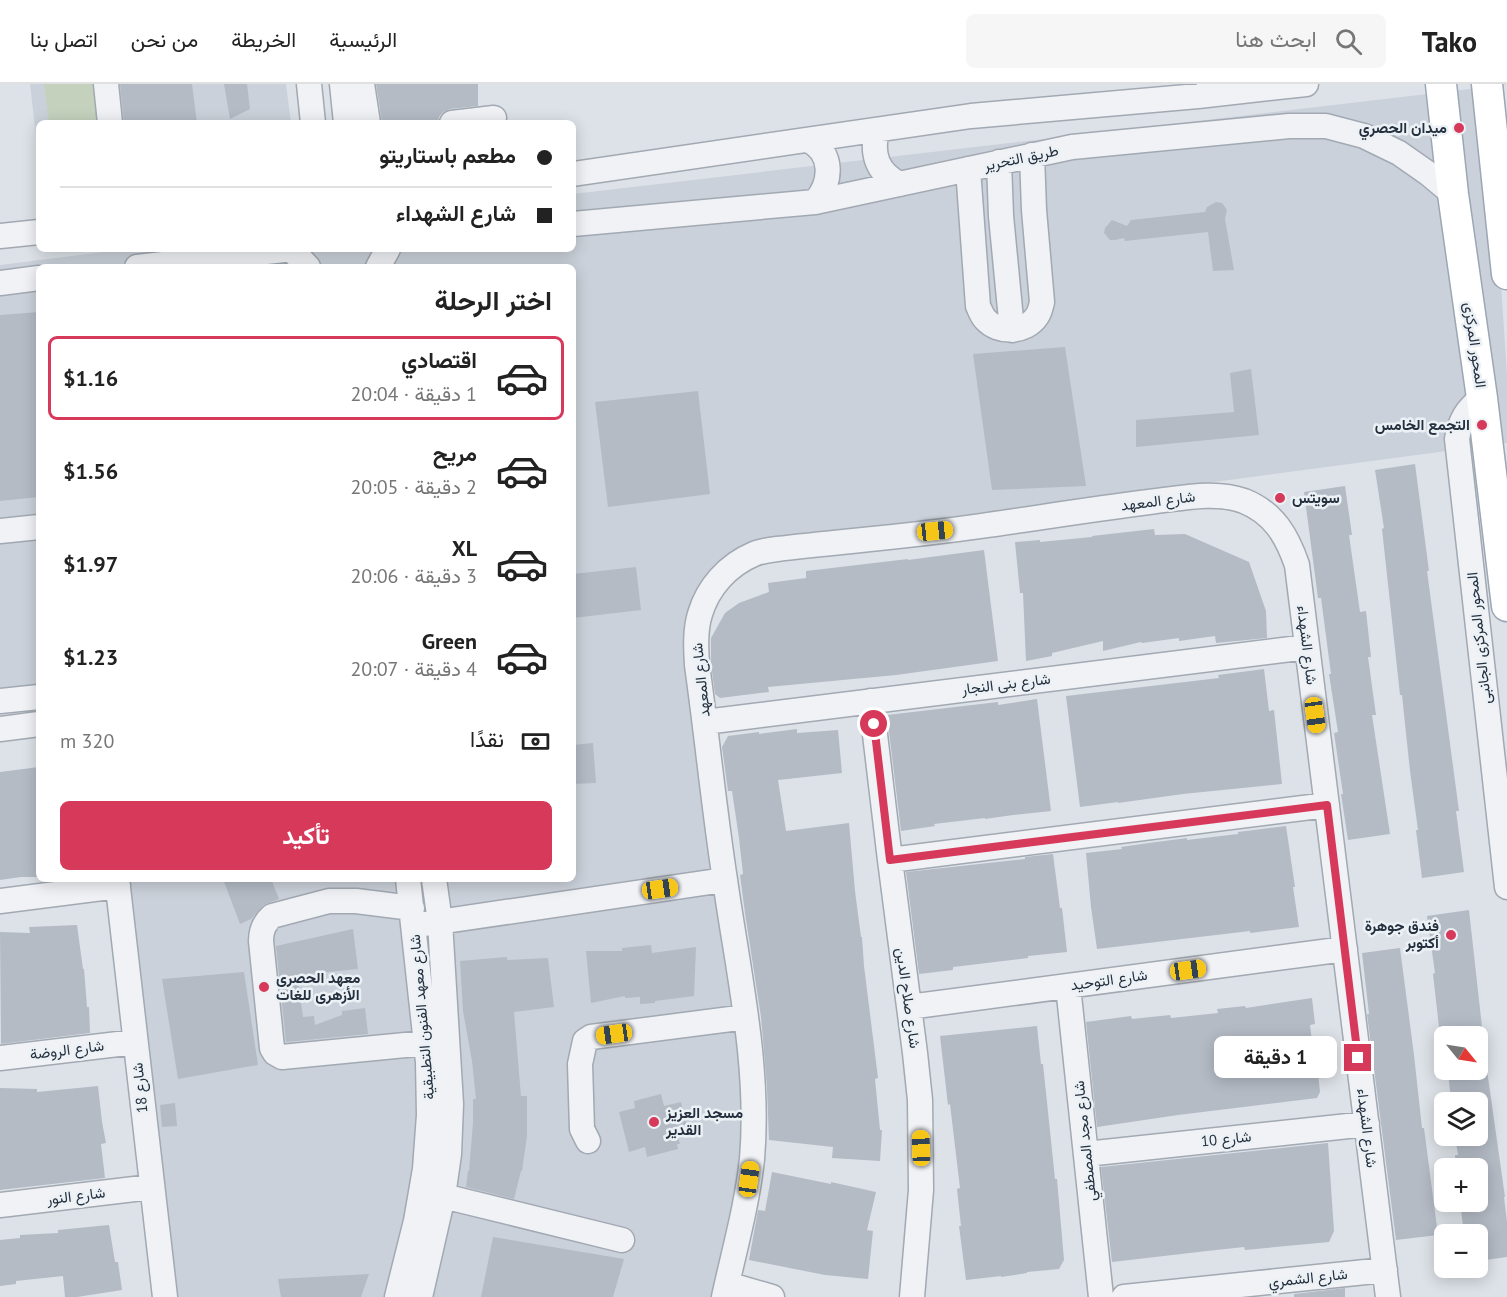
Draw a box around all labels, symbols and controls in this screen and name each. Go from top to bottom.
search box [966,14,1386,68]
text: Tako [1422,23,1477,60]
text: ابحث هنا [1235,25,1317,53]
icon: search [1332,25,1365,58]
text: اتصل بنا [30,26,98,53]
text: من نحن [131,26,198,53]
text: الخريطة [231,26,296,53]
text: الرئيسية [329,26,397,53]
place label: ميدان الحصري [1359,118,1447,141]
marker: ميدان الحصري [1452,121,1466,135]
street label: طريق التحرير [981,140,1060,176]
text: مطعم باستاريتو [379,141,516,169]
text: شارع الشهداء [396,199,516,227]
text: اختر الرحلة [434,283,552,317]
street label: المحور المركزى [1459,301,1491,389]
text: اقتصادي [401,346,477,374]
icon: car [495,351,549,405]
text: $1.16 [63,364,118,392]
text: 1 دقيقة · 20:04 [350,381,477,407]
place label: التجمع الخامس [1375,415,1470,435]
marker: التجمع الخامس [1475,418,1489,432]
text: مريح [433,439,477,467]
icon: car [495,444,549,498]
text: $1.56 [63,457,118,485]
text: 2 دقيقة · 20:05 [350,474,477,500]
street label: شارع المعهد [1120,487,1197,516]
place label: سويتس [1292,488,1340,507]
marker: سويتس [1273,491,1287,505]
car [916,520,954,542]
text: XL [452,534,477,562]
icon: car [495,537,549,591]
text: $1.97 [63,550,118,578]
text: 3 دقيقة · 20:06 [350,563,477,589]
street label: المحور المركزى الجانبى [1462,571,1496,705]
street label: شارع الشهداء [1291,604,1322,686]
text: Green [422,627,477,655]
icon: car [495,630,549,684]
street label: شارع المعهد [687,642,716,718]
text: $1.23 [63,643,118,671]
text: 4 دقيقة · 20:07 [350,656,477,682]
street label: شارع بنى النجار [959,669,1052,700]
car [1304,696,1326,734]
route start [860,710,887,737]
text: نقدًا [470,725,504,753]
icon: cash [519,725,552,758]
text: 320 m [60,728,114,754]
button: تأكيد [60,801,552,870]
car [641,878,679,900]
place label: فندق جوهرة أكتوبر [1365,916,1439,952]
marker: فندق جوهرة أكتوبر [1444,928,1458,942]
street label: شارع معهد الفنون التطبيقية [405,933,440,1101]
street label: شارع صلاح الدين [890,946,925,1050]
car [1169,959,1207,981]
street label: شارع التوحيد [1069,965,1149,996]
place label: معهد الحصرى الأزهرى للغات [276,968,360,1004]
marker: معهد الحصرى الأزهرى للغات [257,980,271,994]
car [595,1023,633,1045]
north arrow [1434,1026,1488,1080]
map controls [1434,1026,1488,1278]
street label: شارع الروضة [29,1036,105,1065]
callout: 1 دقيقة [1214,1037,1337,1079]
text: 1 دقيقة [1244,1044,1307,1070]
route end [1344,1044,1371,1071]
street label: شارع 18 [127,1062,154,1114]
street label: شارع مجد المصطفي [1069,1079,1104,1202]
street label: شارع الشهداء [1351,1087,1382,1169]
button: layers [1434,1092,1488,1146]
place label: مسجد العزيز القدير [665,1103,743,1139]
marker: مسجد العزيز القدير [647,1115,661,1129]
street label: شارع 10 [1200,1126,1252,1153]
car [911,1130,931,1166]
button: + [1434,1158,1488,1212]
car [738,1160,760,1198]
street label: شارع النور [45,1182,107,1211]
button: − [1434,1224,1488,1278]
street label: شارع الشمري [1267,1264,1349,1295]

